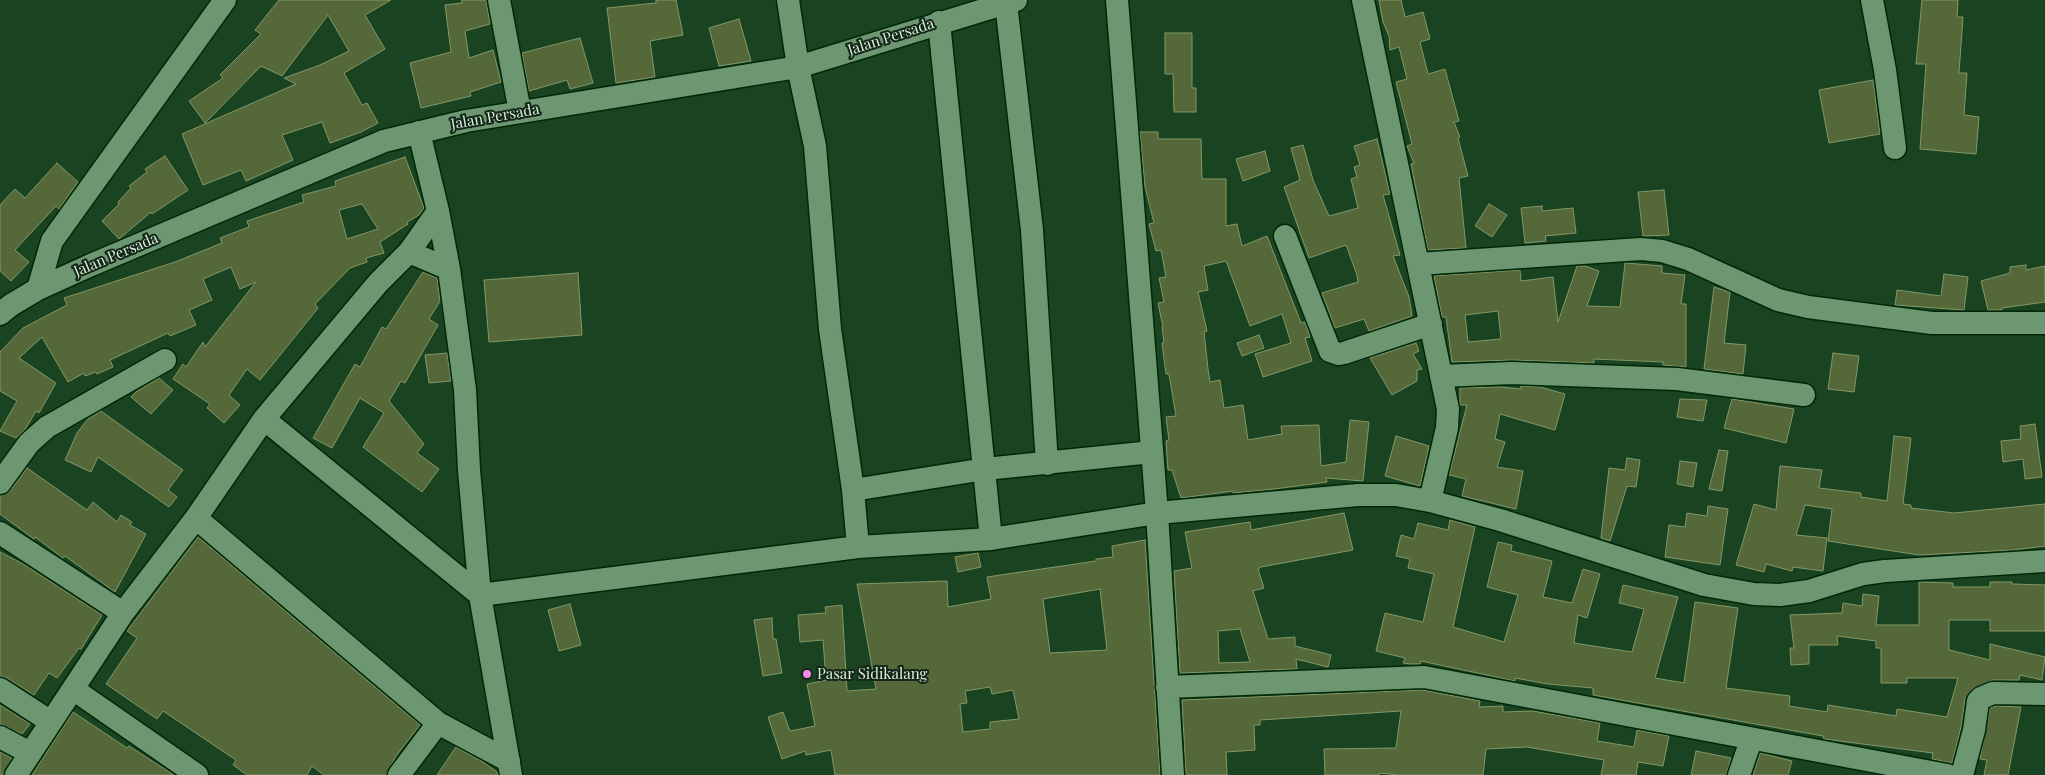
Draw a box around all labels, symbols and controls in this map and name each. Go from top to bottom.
street label: Jalan Persada [846,15,936,59]
street label: Jalan Persada [449,100,541,134]
street label: Jalan Persada [71,229,161,281]
place label: Pasar Sidikalang [817,665,927,683]
marker: Pasar Sidikalang [801,668,813,680]

